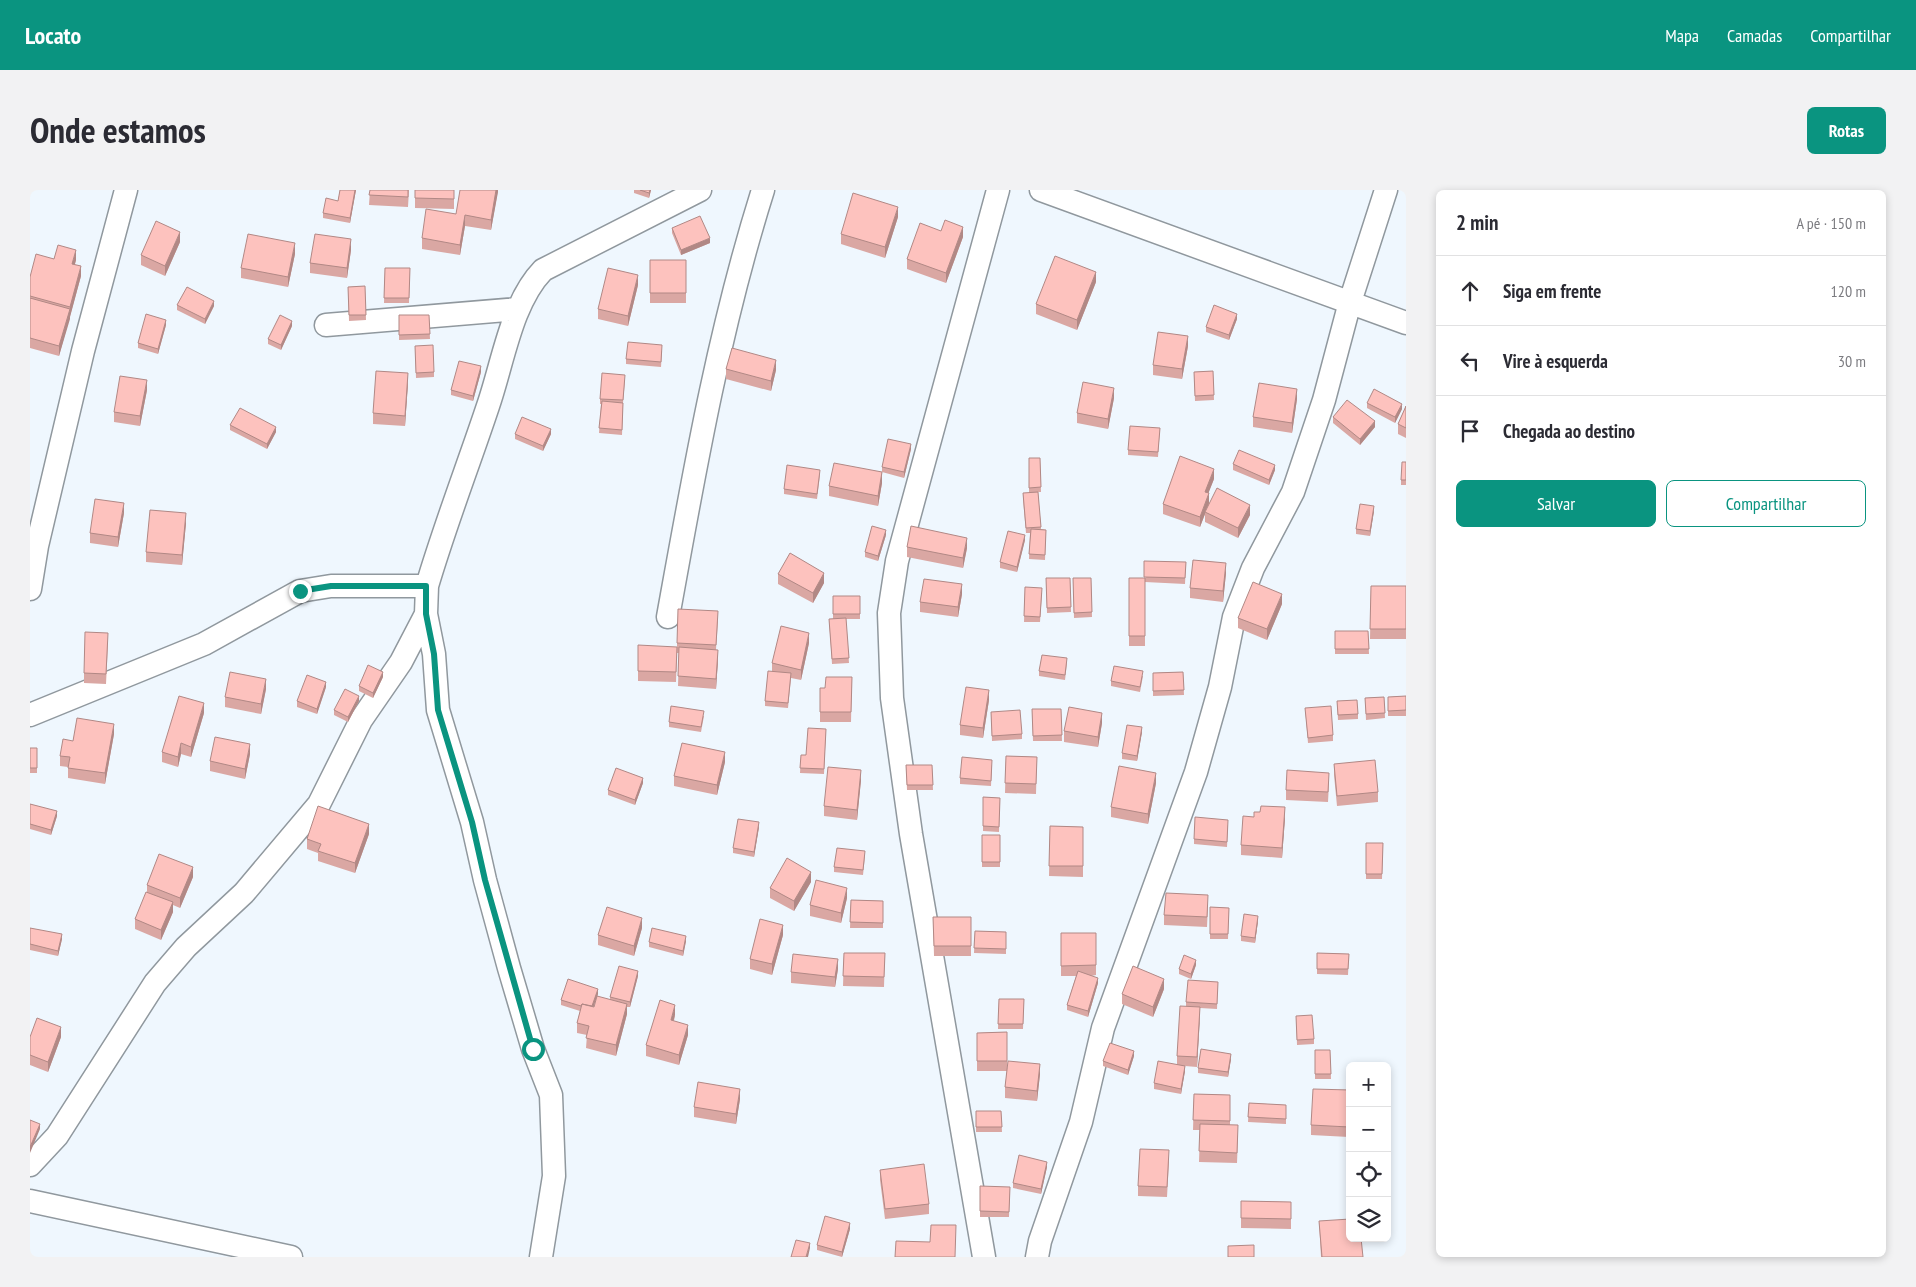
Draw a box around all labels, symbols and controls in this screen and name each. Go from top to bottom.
text: Locato [25,20,81,51]
text: Mapa [1665,24,1699,47]
text: Camadas [1727,24,1782,47]
text: Compartilhar [1810,24,1891,47]
text: Onde estamos [30,107,206,153]
button: Rotas [1807,107,1886,154]
text: 2 min [1456,209,1498,236]
text: A pé · 150 m [1796,213,1866,233]
icon: ahead [1456,277,1484,305]
text: Siga em frente [1503,279,1601,303]
text: 120 m [1831,281,1866,301]
icon: left [1456,347,1484,375]
text: Vire à esquerda [1503,349,1608,373]
text: 30 m [1838,351,1866,371]
icon: arrive [1456,417,1484,445]
text: Chegada ao destino [1503,419,1635,443]
button: Salvar [1456,480,1656,527]
button: Compartilhar [1666,480,1866,527]
route end [289,580,312,603]
route start [522,1038,545,1061]
map controls [1346,1062,1391,1242]
button: + [1346,1062,1391,1107]
button: − [1346,1107,1391,1152]
button: locate [1346,1152,1391,1197]
button: layers [1346,1197,1391,1242]

